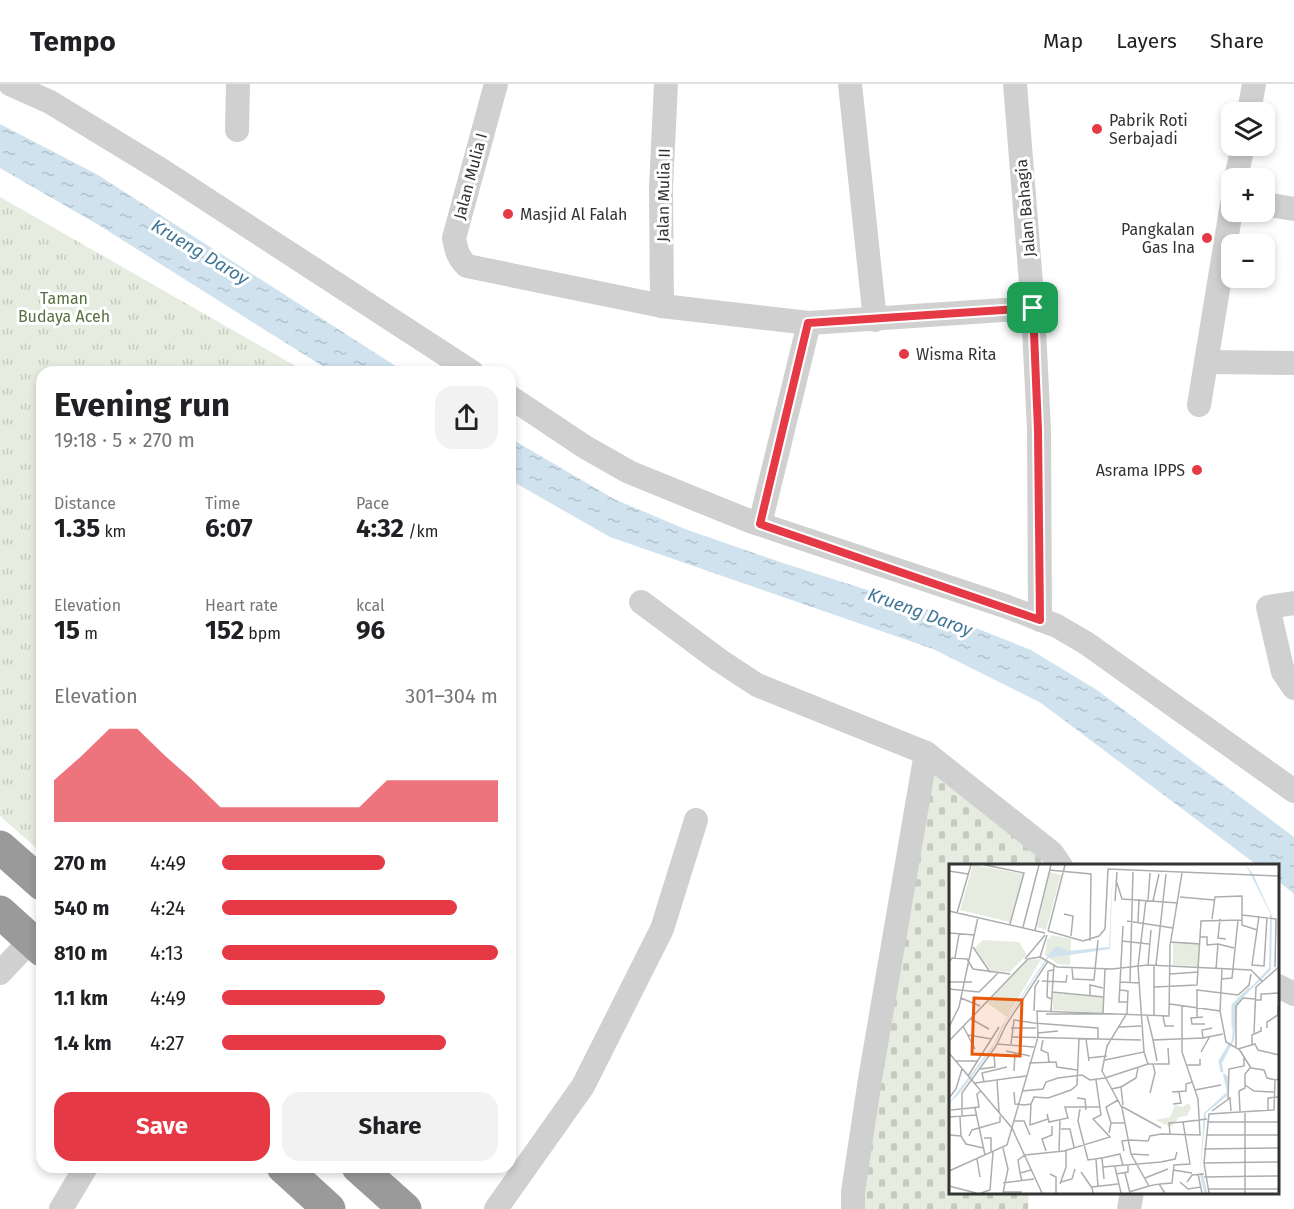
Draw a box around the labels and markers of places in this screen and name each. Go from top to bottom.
place label: Pabrik Roti Serbajadi [1109,111,1188,148]
marker: Pabrik Roti Serbajadi [1090,122,1104,136]
place label: Masjid Al Falah [520,205,628,224]
marker: Masjid Al Falah [501,207,515,221]
place label: Pangkalan Gas Ina [1121,220,1195,257]
marker: Pangkalan Gas Ina [1200,231,1214,245]
pin [1007,282,1058,333]
place label: Wisma Rita [916,345,996,364]
marker: Wisma Rita [897,347,911,361]
place label: Asrama IPPS [1096,461,1185,480]
marker: Asrama IPPS [1190,463,1204,477]

